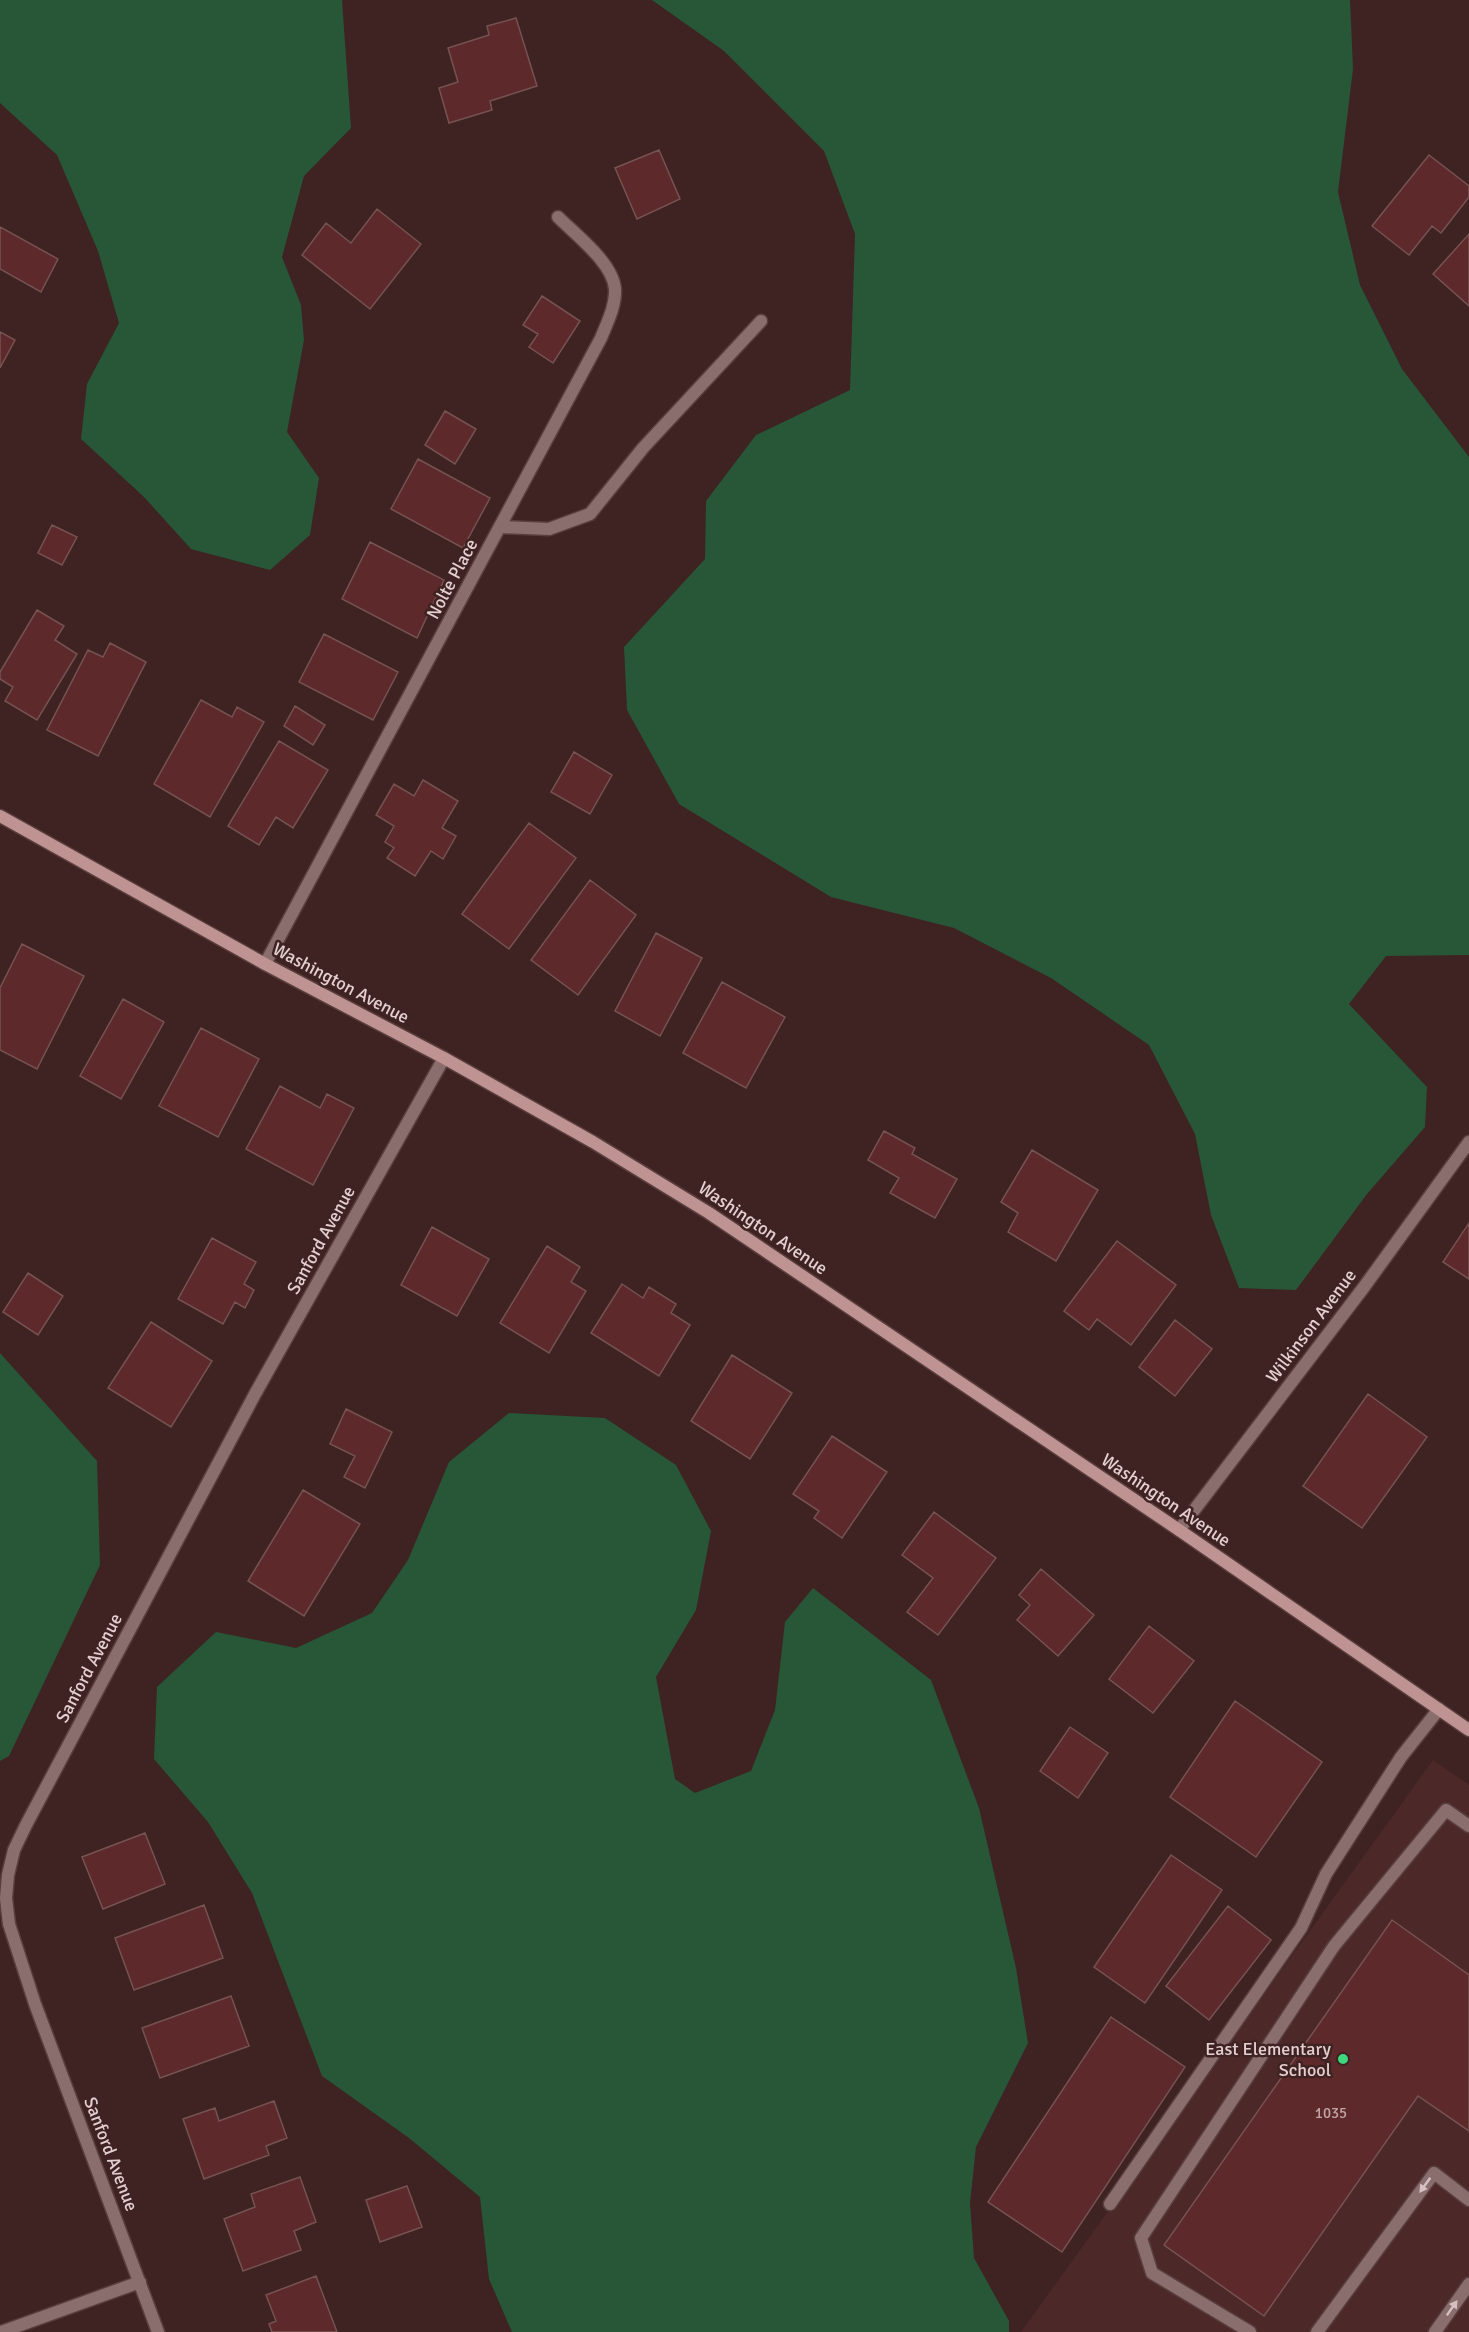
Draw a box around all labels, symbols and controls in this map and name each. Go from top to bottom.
street label: Nolte Place [422,535,482,623]
street label: Washington Avenue [269,938,413,1028]
street label: Washington Avenue [694,1177,832,1279]
street label: Sanford Avenue [282,1182,360,1298]
street label: Wilkinson Avenue [1261,1265,1361,1387]
street label: Washington Avenue [1097,1449,1235,1551]
street label: Sanford Avenue [51,1610,127,1726]
place label: East Elementary School [1205,2038,1332,2081]
marker: East Elementary School [1336,2052,1350,2066]
street label: Sanford Avenue [79,2094,143,2214]
house number: 1035 [1315,2104,1347,2122]
one-way arrow [1420,2178,1432,2193]
one-way arrow [1446,2300,1458,2316]

